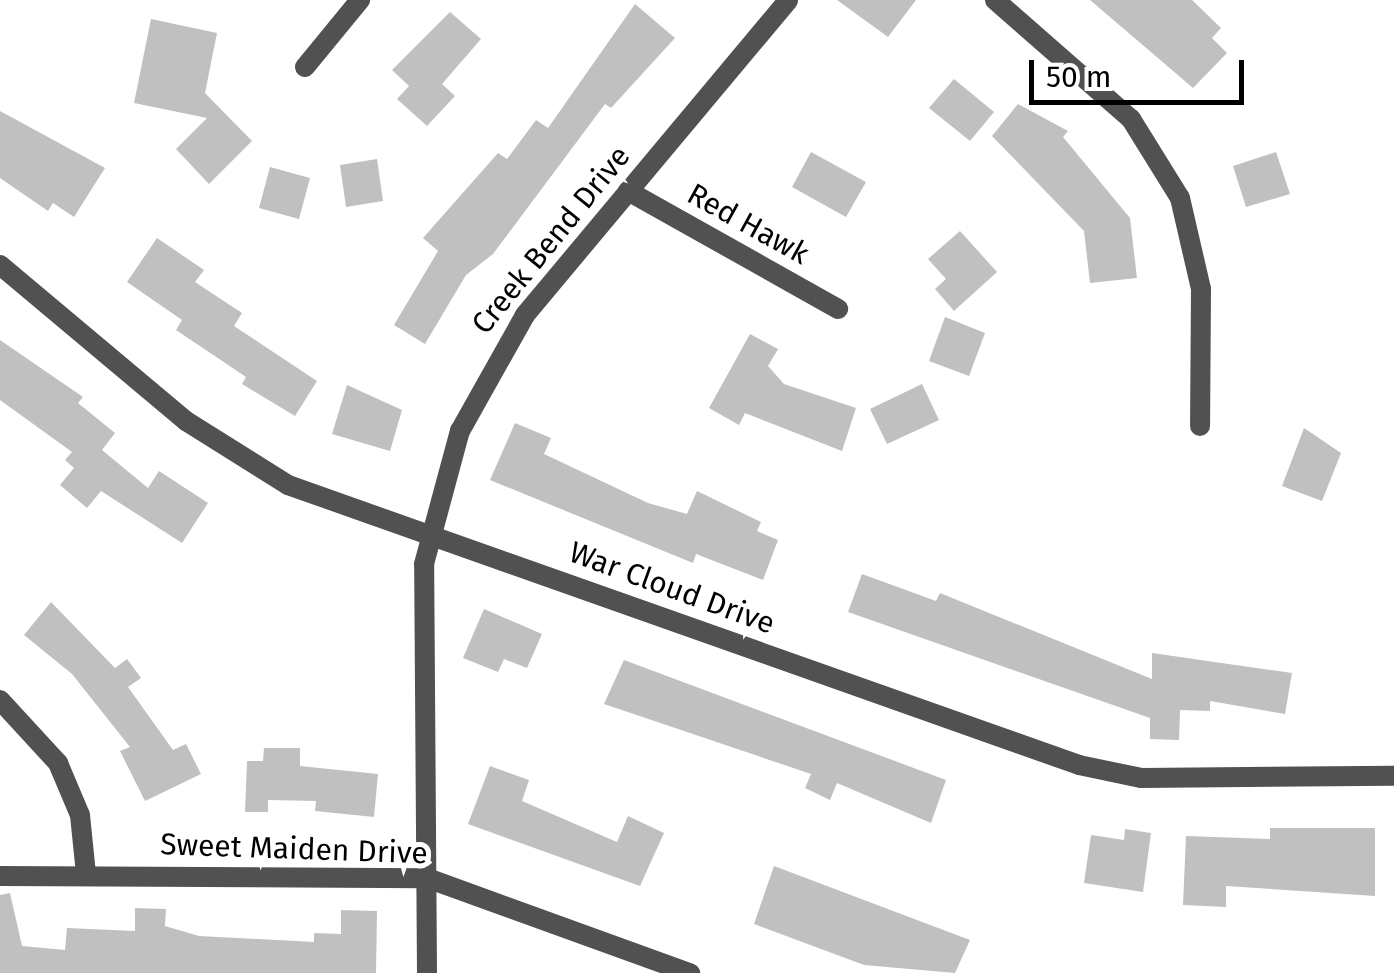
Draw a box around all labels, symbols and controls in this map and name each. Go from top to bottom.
scale bar [1034,40,1249,102]
text: 50 m [1046,59,1111,95]
street label: Creek Bend Drive [464,139,638,341]
street label: Red Hawk [681,176,815,272]
street label: War Cloud Drive [564,534,780,642]
street label: Sweet Maiden Drive [160,826,428,872]

